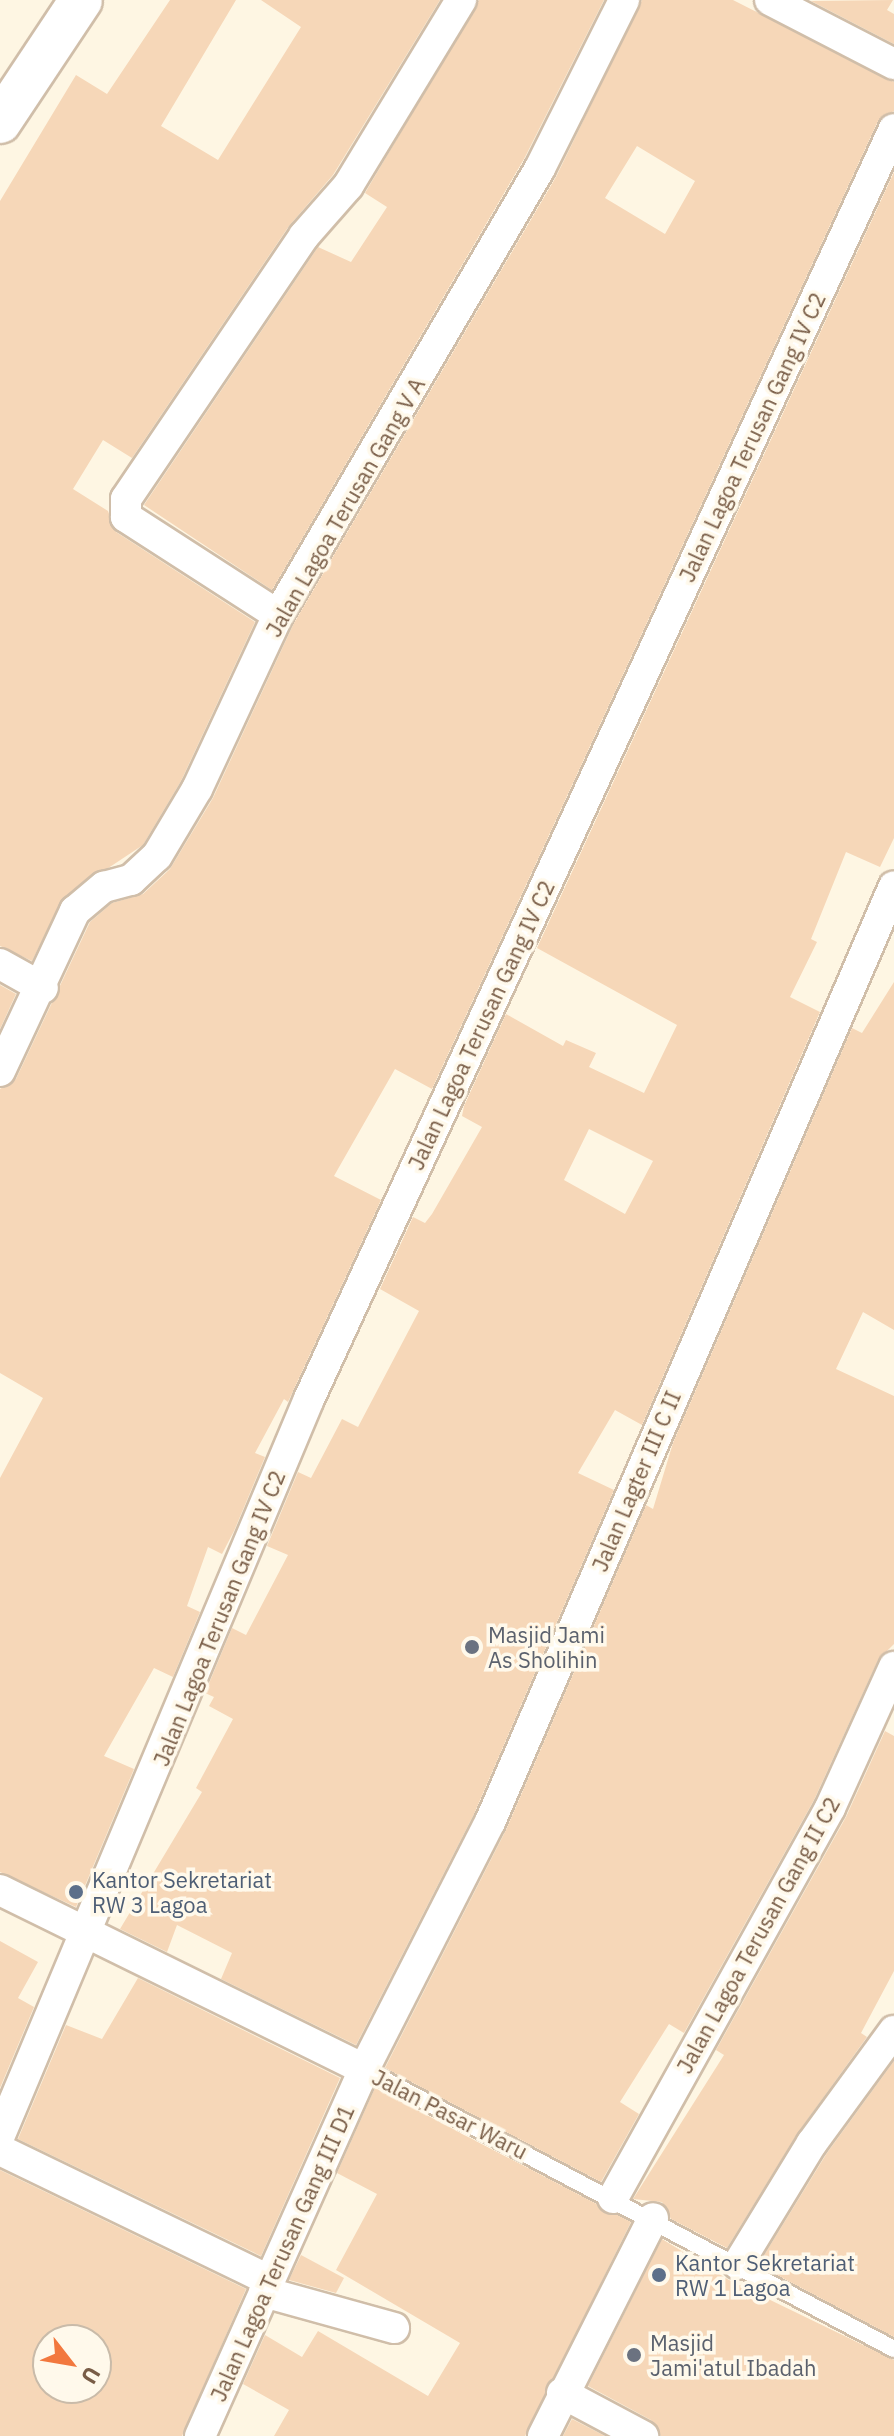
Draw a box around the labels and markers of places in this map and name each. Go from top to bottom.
place label: Masjid Jami As Sholihin [488,1621,605,1672]
marker: Masjid Jami As Sholihin [463,1638,481,1656]
place label: Kantor Sekretariat RW 3 Lagoa [92,1866,272,1918]
marker: Kantor Sekretariat RW 3 Lagoa [67,1883,85,1901]
place label: Kantor Sekretariat RW 1 Lagoa [675,2249,855,2300]
marker: Kantor Sekretariat RW 1 Lagoa [650,2266,668,2284]
place label: Masjid Jami'atul Ibadah [650,2329,816,2380]
marker: Masjid Jami'atul Ibadah [625,2346,643,2364]

